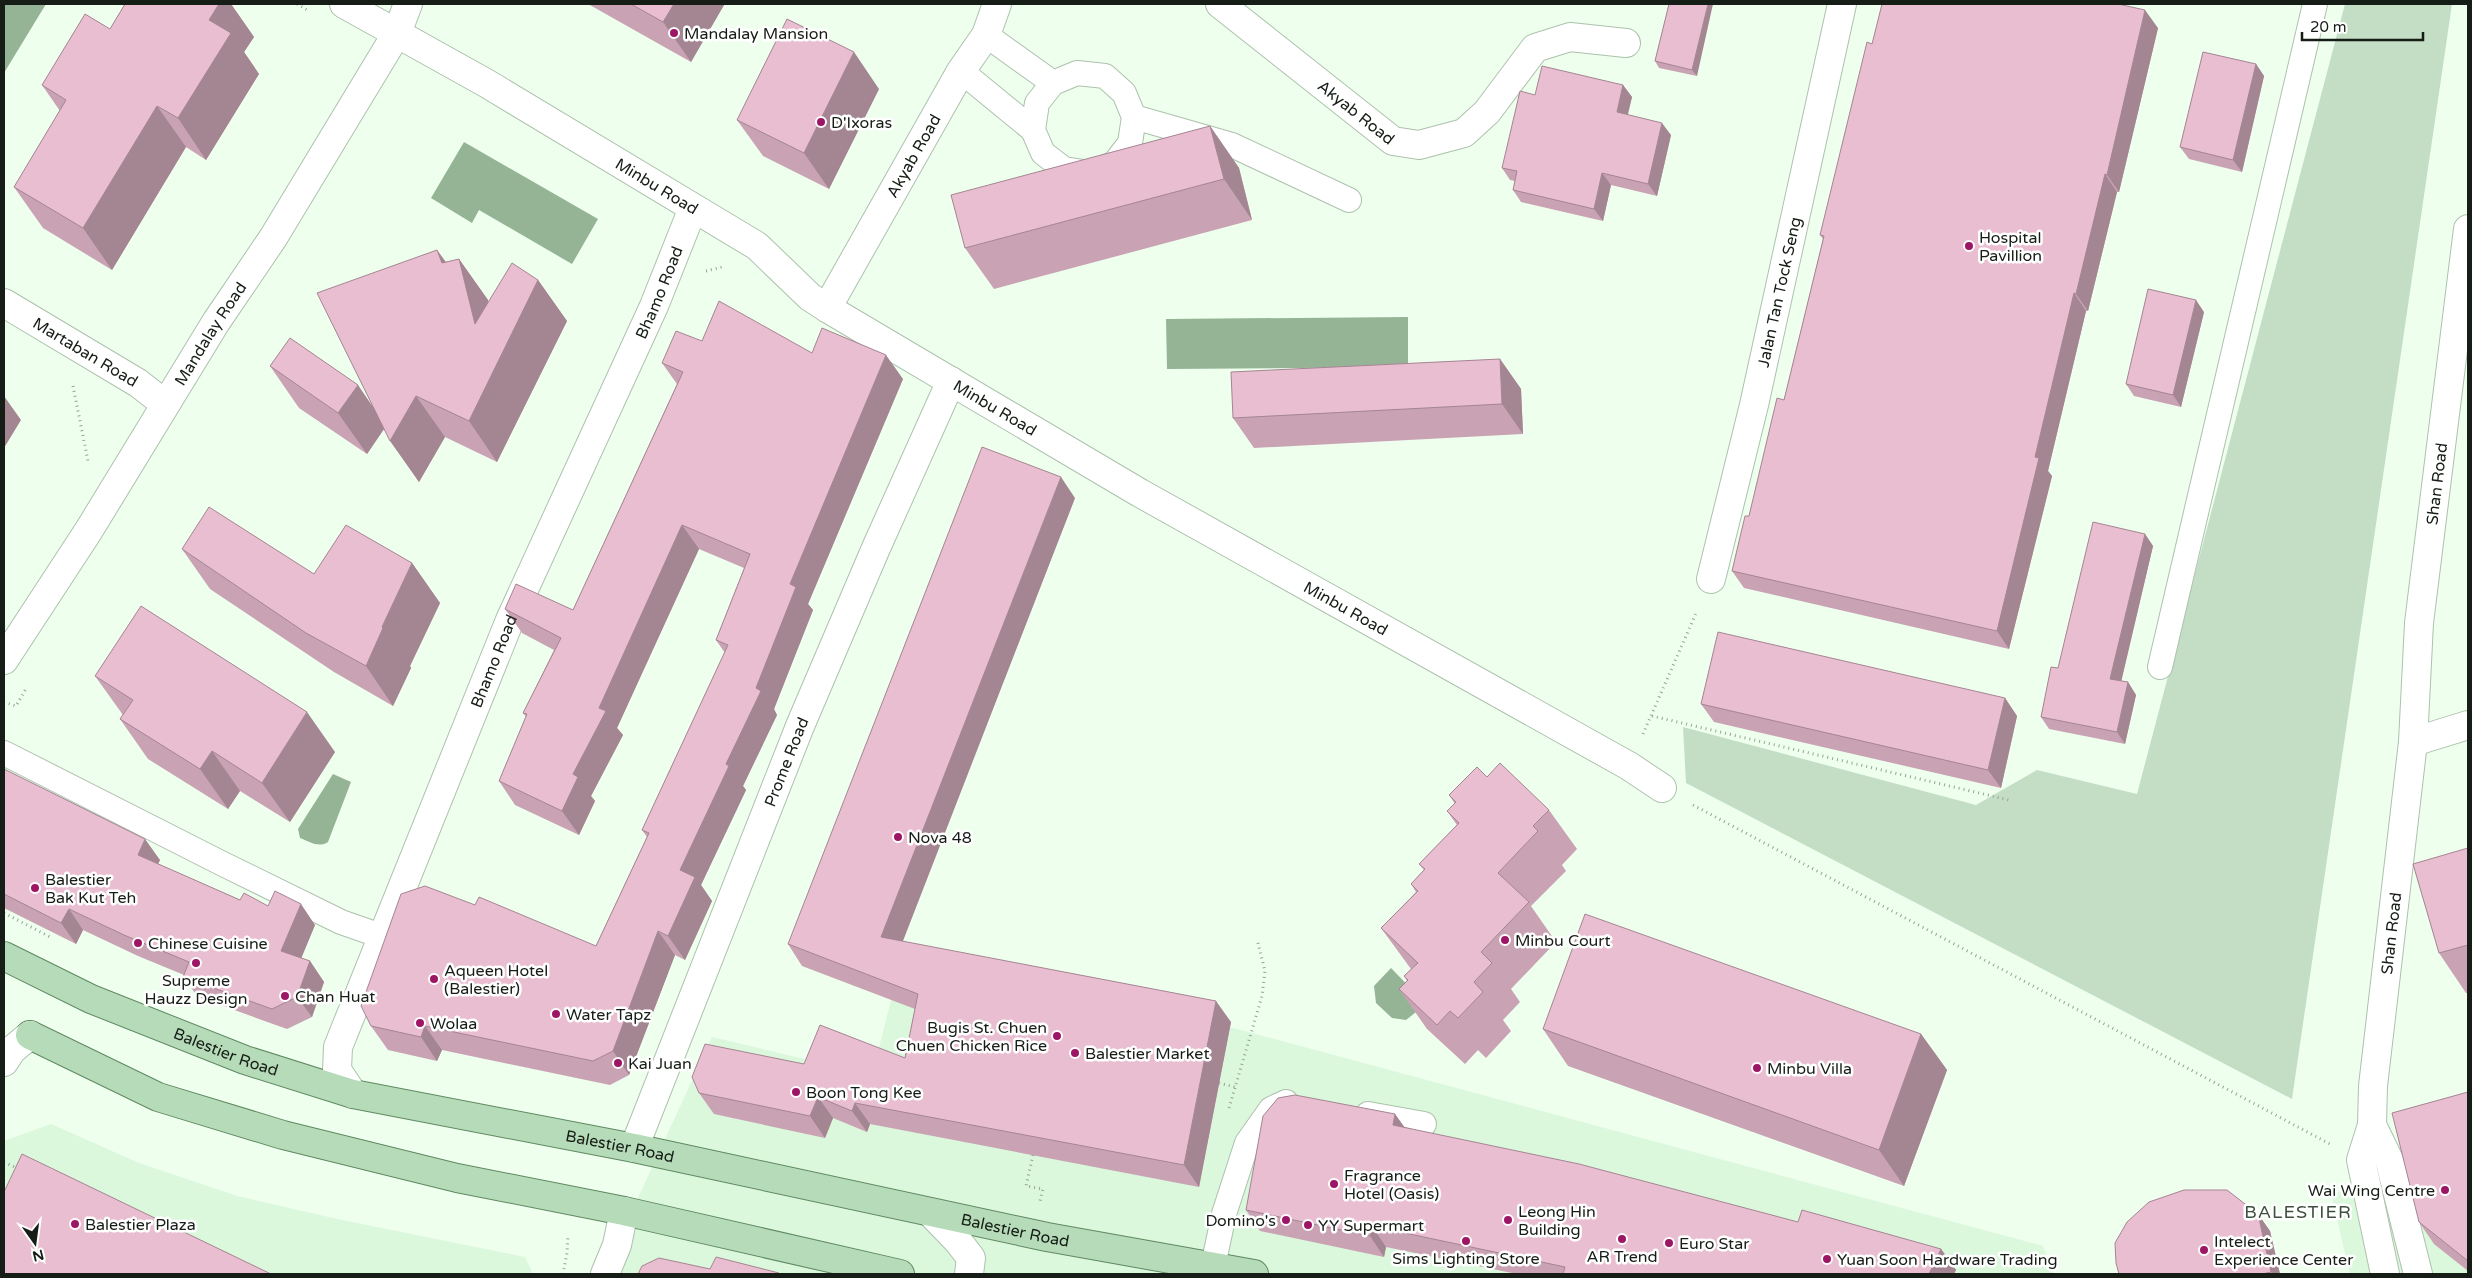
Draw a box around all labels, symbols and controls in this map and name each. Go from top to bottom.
scale bar [2302,10,2423,42]
text: 20 m [2310,18,2347,36]
place label: Mandalay Mansion [684,24,828,44]
marker: Mandalay Mansion [668,27,680,39]
street label: Akyab Road [1313,76,1398,149]
street label: Akyab Road [883,111,945,201]
place label: D'Ixoras [831,113,892,133]
marker: D'Ixoras [815,116,827,128]
street label: Minbu Road [611,154,702,219]
street label: Jalan Tan Tock Seng [1754,215,1806,369]
place label: Hospital Pavillion [1979,228,2042,266]
marker: Hospital Pavillion [1963,240,1975,252]
street label: Bhamo Road [631,244,688,342]
street label: Mandalay Road [170,278,251,390]
street label: Martaban Road [29,313,141,392]
street label: Minbu Road [950,376,1040,441]
street label: Shan Road [2422,442,2452,526]
street label: Minbu Road [1300,577,1391,640]
street label: Bhamo Road [467,612,522,711]
street label: Prome Road [760,714,814,810]
place label: Nova 48 [908,828,972,848]
marker: Nova 48 [892,831,904,843]
place label: Balestier Bak Kut Teh [45,870,136,908]
marker: Balestier Bak Kut Teh [29,882,41,894]
street label: Shan Road [2377,891,2406,976]
place label: Minbu Court [1515,931,1611,951]
place label: Chinese Cuisine [148,934,268,954]
marker: Minbu Court [1499,934,1511,946]
marker: Chinese Cuisine [132,937,144,949]
marker: Supreme Hauzz Design [190,957,202,969]
place label: Aqueen Hotel (Balestier) [444,961,548,999]
place label: Supreme Hauzz Design [144,971,248,1009]
marker: Aqueen Hotel (Balestier) [428,973,440,985]
place label: Chan Huat [295,987,375,1007]
marker: Chan Huat [279,990,291,1002]
place label: Water Tapz [566,1005,651,1025]
marker: Water Tapz [550,1008,562,1020]
place label: Wolaa [430,1014,477,1034]
marker: Wolaa [414,1017,426,1029]
place label: Bugis St. Chuen Chuen Chicken Rice [896,1018,1047,1056]
street label: Balestier Road [170,1024,281,1081]
marker: Bugis St. Chuen Chuen Chicken Rice [1051,1030,1063,1042]
place label: Balestier Market [1085,1044,1210,1064]
marker: Balestier Market [1069,1047,1081,1059]
place label: Kai Juan [628,1054,692,1074]
marker: Kai Juan [612,1057,624,1069]
place label: Minbu Villa [1767,1059,1852,1079]
marker: Minbu Villa [1751,1062,1763,1074]
place label: Boon Tong Kee [806,1083,922,1103]
marker: Boon Tong Kee [790,1086,802,1098]
street label: Balestier Road [564,1126,676,1167]
place label: Fragrance Hotel (Oasis) [1344,1166,1439,1204]
marker: Fragrance Hotel (Oasis) [1328,1178,1340,1190]
place label: Wai Wing Centre [2308,1181,2435,1201]
marker: Wai Wing Centre [2439,1184,2451,1196]
district label: BALESTIER [2244,1201,2352,1223]
place label: Leong Hin Building [1518,1202,1596,1240]
street label: Balestier Road [959,1210,1071,1252]
place label: Domino's [1205,1211,1276,1231]
marker: Domino's [1280,1214,1292,1226]
marker: Leong Hin Building [1502,1214,1514,1226]
place label: Balestier Plaza [85,1215,196,1235]
place label: YY Supermart [1318,1216,1424,1236]
north arrow [10,1218,60,1268]
marker: Balestier Plaza [69,1218,81,1230]
marker: YY Supermart [1302,1219,1314,1231]
place label: Intelect Experience Center [2214,1232,2354,1270]
marker: AR Trend [1616,1233,1628,1245]
place label: Euro Star [1679,1234,1750,1254]
marker: Sims Lighting Store [1460,1235,1472,1247]
marker: Euro Star [1663,1237,1675,1249]
marker: Intelect Experience Center [2198,1244,2210,1256]
text: N [31,1246,46,1265]
place label: AR Trend [1586,1247,1658,1267]
place label: Sims Lighting Store [1392,1249,1540,1269]
place label: Yuan Soon Hardware Trading [1837,1250,2058,1270]
marker: Yuan Soon Hardware Trading [1821,1253,1833,1265]

